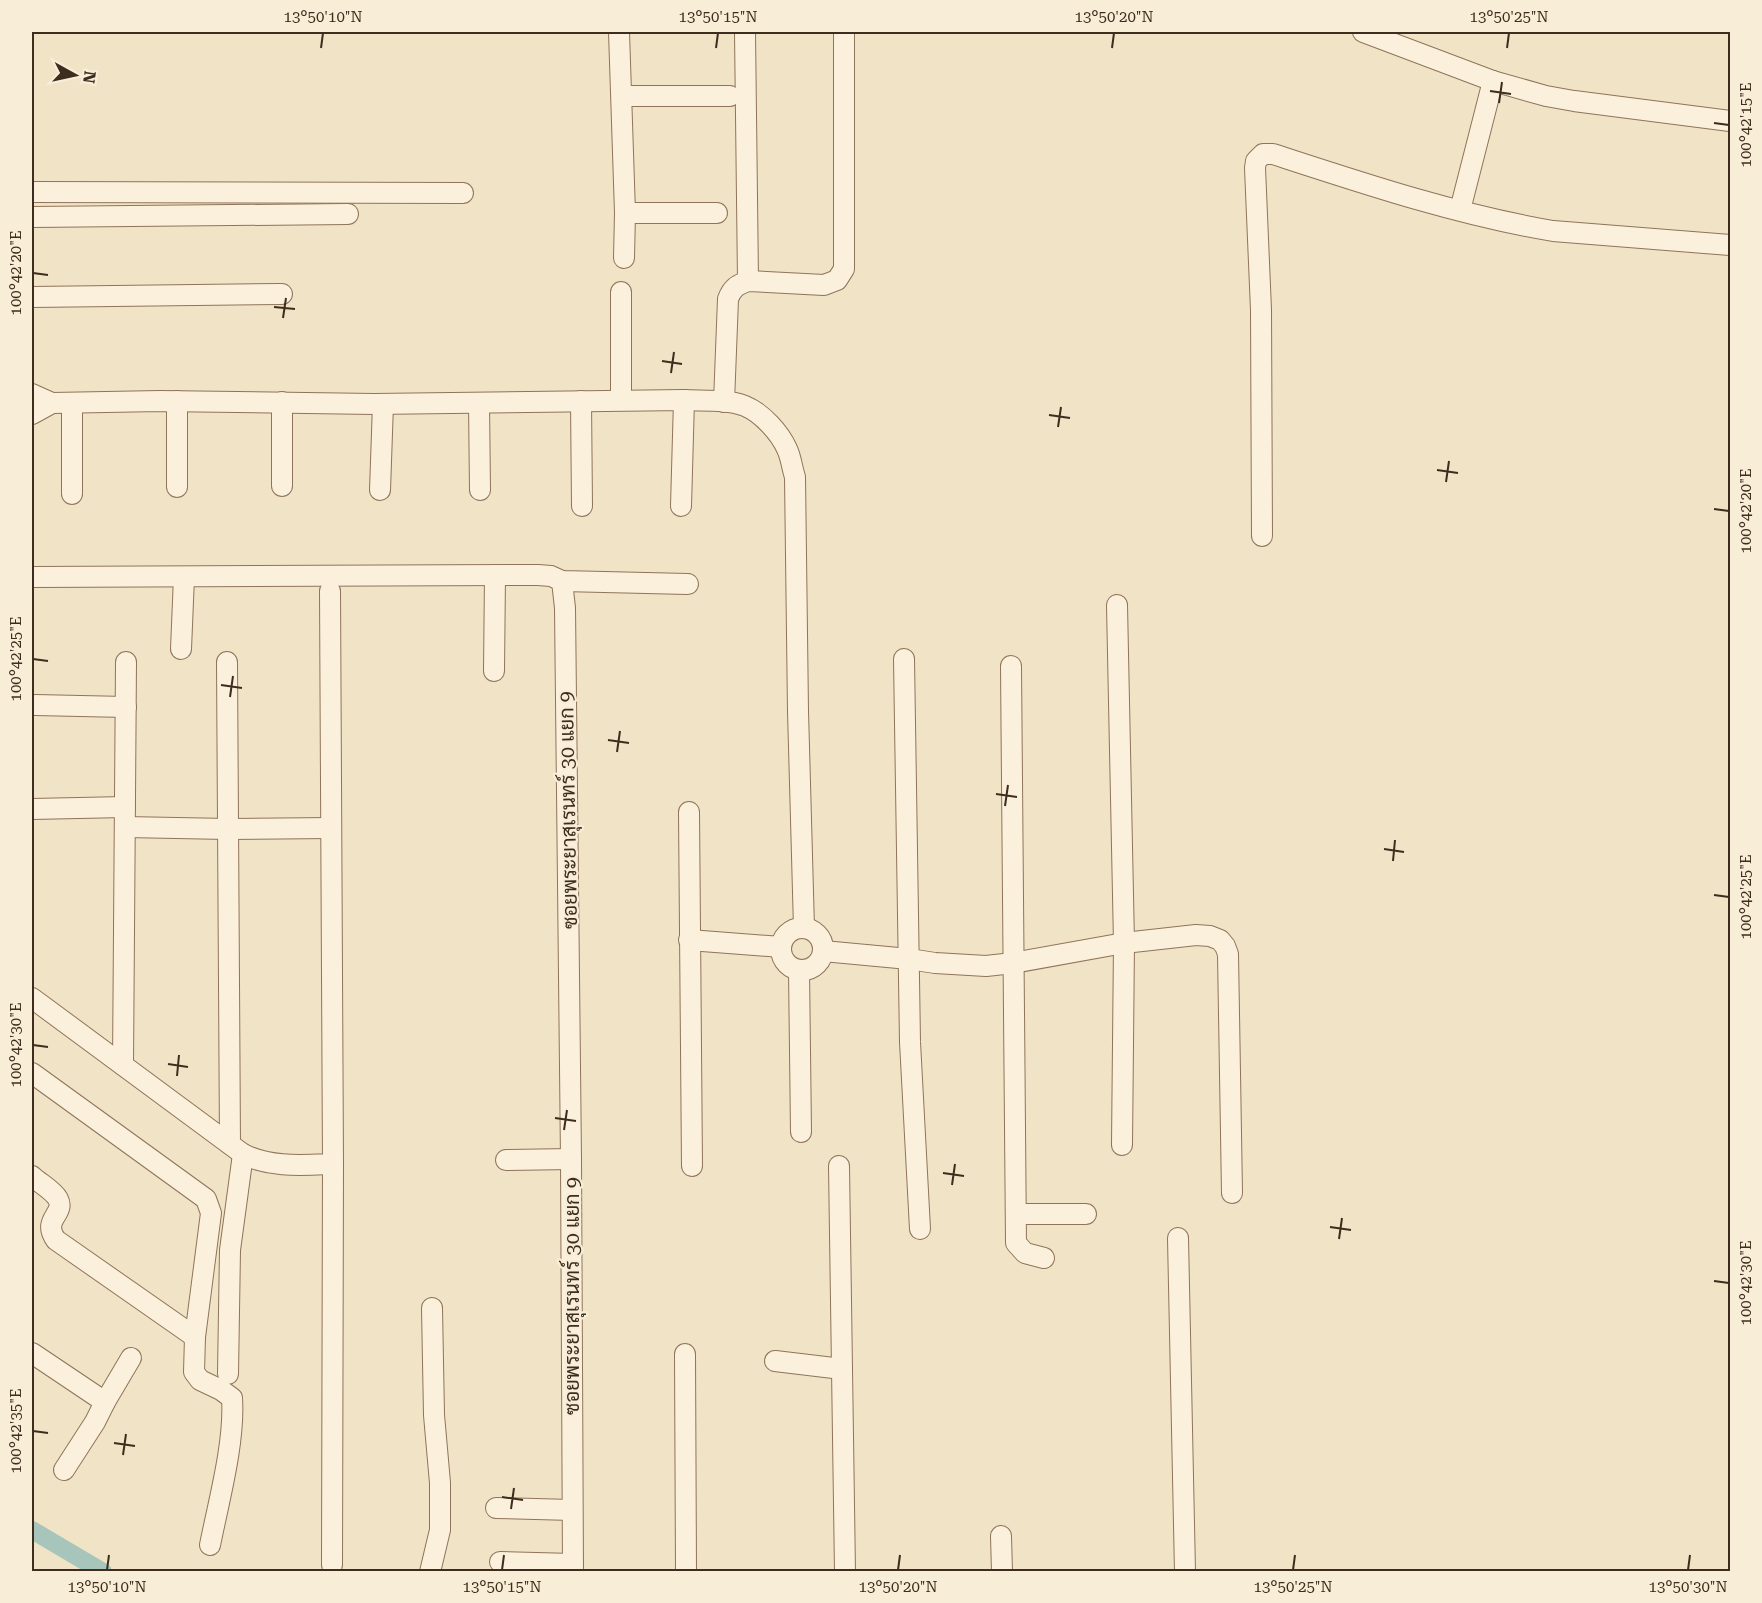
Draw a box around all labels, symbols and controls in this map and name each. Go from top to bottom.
text: 13°50'10"N [283,8,363,26]
text: 13°50'15"N [678,8,758,26]
text: 13°50'20"N [1074,8,1154,26]
text: 13°50'25"N [1469,8,1549,26]
north arrow [45,45,105,105]
text: N [79,70,100,84]
text: 100°42'15"E [1737,82,1755,168]
text: 100°42'20"E [7,230,25,316]
text: 100°42'20"E [1737,468,1755,554]
text: 100°42'25"E [7,616,25,702]
street label: ซอยพระยาสุเรนทร์ 30 แยก 9 [552,691,584,929]
text: 100°42'25"E [1737,854,1755,940]
text: 100°42'30"E [7,1002,25,1088]
street label: ซอยพระยาสุเรนทร์ 30 แยก 9 [558,1177,586,1415]
text: 100°42'30"E [1737,1240,1755,1326]
text: 100°42'35"E [7,1388,25,1474]
text: 13°50'10"N [67,1578,147,1596]
text: 13°50'15"N [462,1578,542,1596]
text: 13°50'20"N [858,1578,938,1596]
text: 13°50'25"N [1253,1578,1333,1596]
text: 13°50'30"N [1648,1578,1728,1596]

